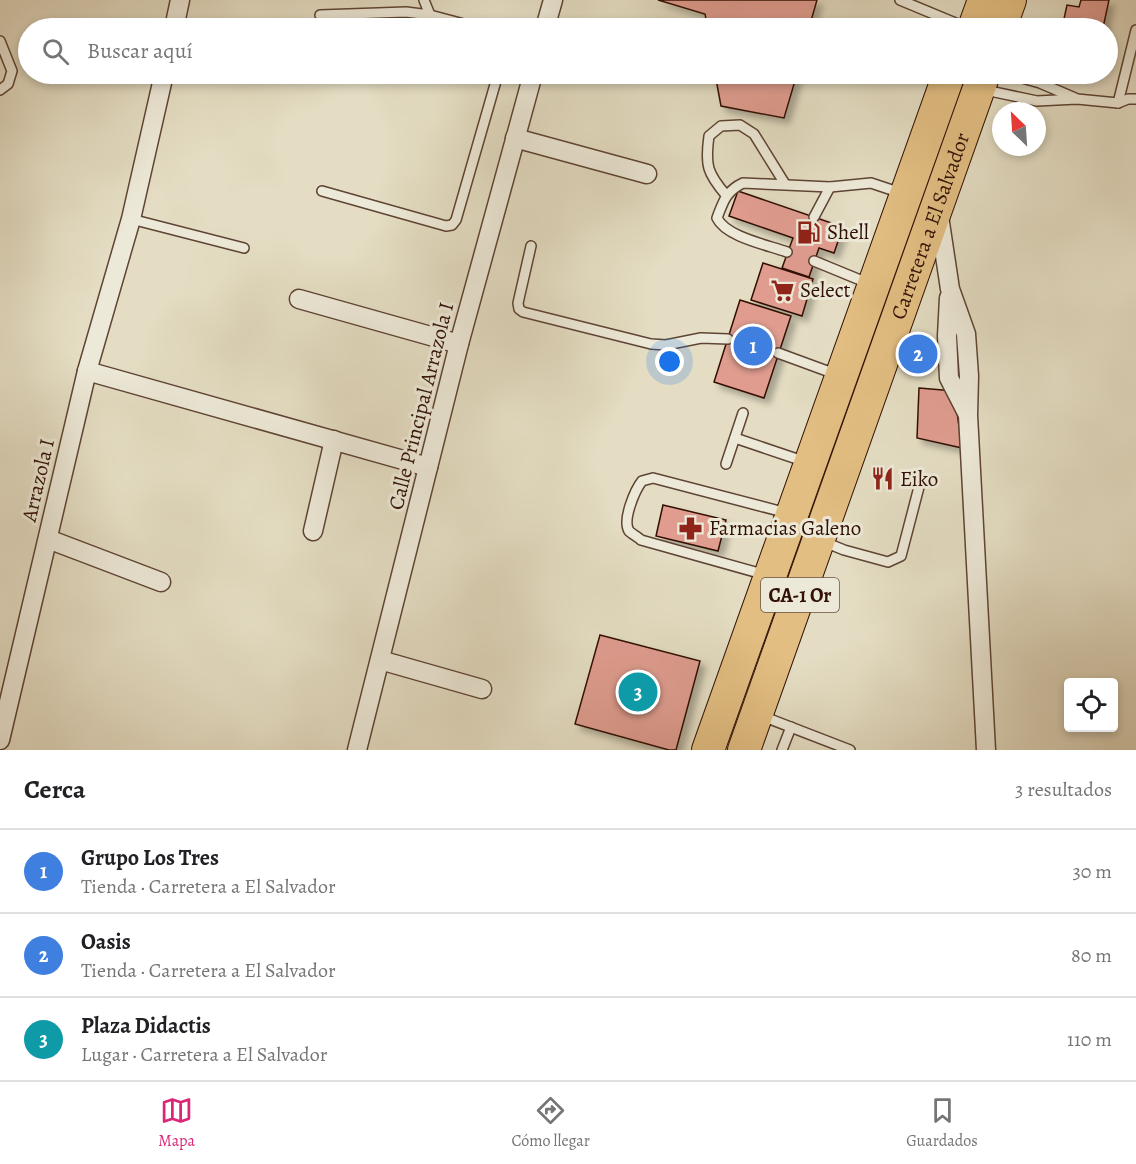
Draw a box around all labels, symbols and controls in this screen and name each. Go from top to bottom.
search box [18,18,1118,84]
icon: search [39,35,72,68]
text: Buscar aquí [87,36,193,66]
north arrow [992,102,1046,156]
street label: Carretera a El Salvador [884,129,976,323]
place label: Shell [827,218,869,246]
fuel station icon: Shell [796,219,822,245]
place label: Select [800,276,851,304]
supermarket icon: Select [769,277,795,303]
street label: Calle Principal Arrazola I [382,299,460,513]
pin: 1 [734,324,772,368]
pin: 2 [898,332,938,376]
your location [655,347,684,376]
street label: Arrazola I [15,436,61,525]
place label: Eiko [900,465,938,493]
restaurant icon: Eiko [869,466,895,492]
place label: Farmacias Galeno [709,514,861,542]
pharmacy icon: Farmacias Galeno [678,515,704,541]
road number: CA-1 Or [761,578,839,612]
pin: 3 [618,670,658,714]
map controls [1064,678,1118,732]
button: locate [1064,678,1118,732]
text: Cerca [24,772,86,807]
text: 3 resultados [1015,776,1112,803]
text: Grupo Los Tres [81,843,219,873]
text: 1 [40,858,47,885]
text: 30 m [1072,858,1112,885]
text: Tienda · Carretera a El Salvador [81,873,336,900]
text: Oasis [81,927,131,957]
text: 2 [39,942,48,969]
text: 80 m [1071,942,1112,969]
text: Tienda · Carretera a El Salvador [81,957,336,984]
text: Plaza Didactis [81,1011,211,1041]
text: 3 [39,1026,48,1053]
text: 110 m [1067,1026,1112,1053]
text: Lugar · Carretera a El Salvador [81,1041,327,1068]
tab: Mapa [158,1094,195,1152]
tab: Cómo llegar [511,1094,590,1152]
tab: Guardados [906,1094,978,1152]

